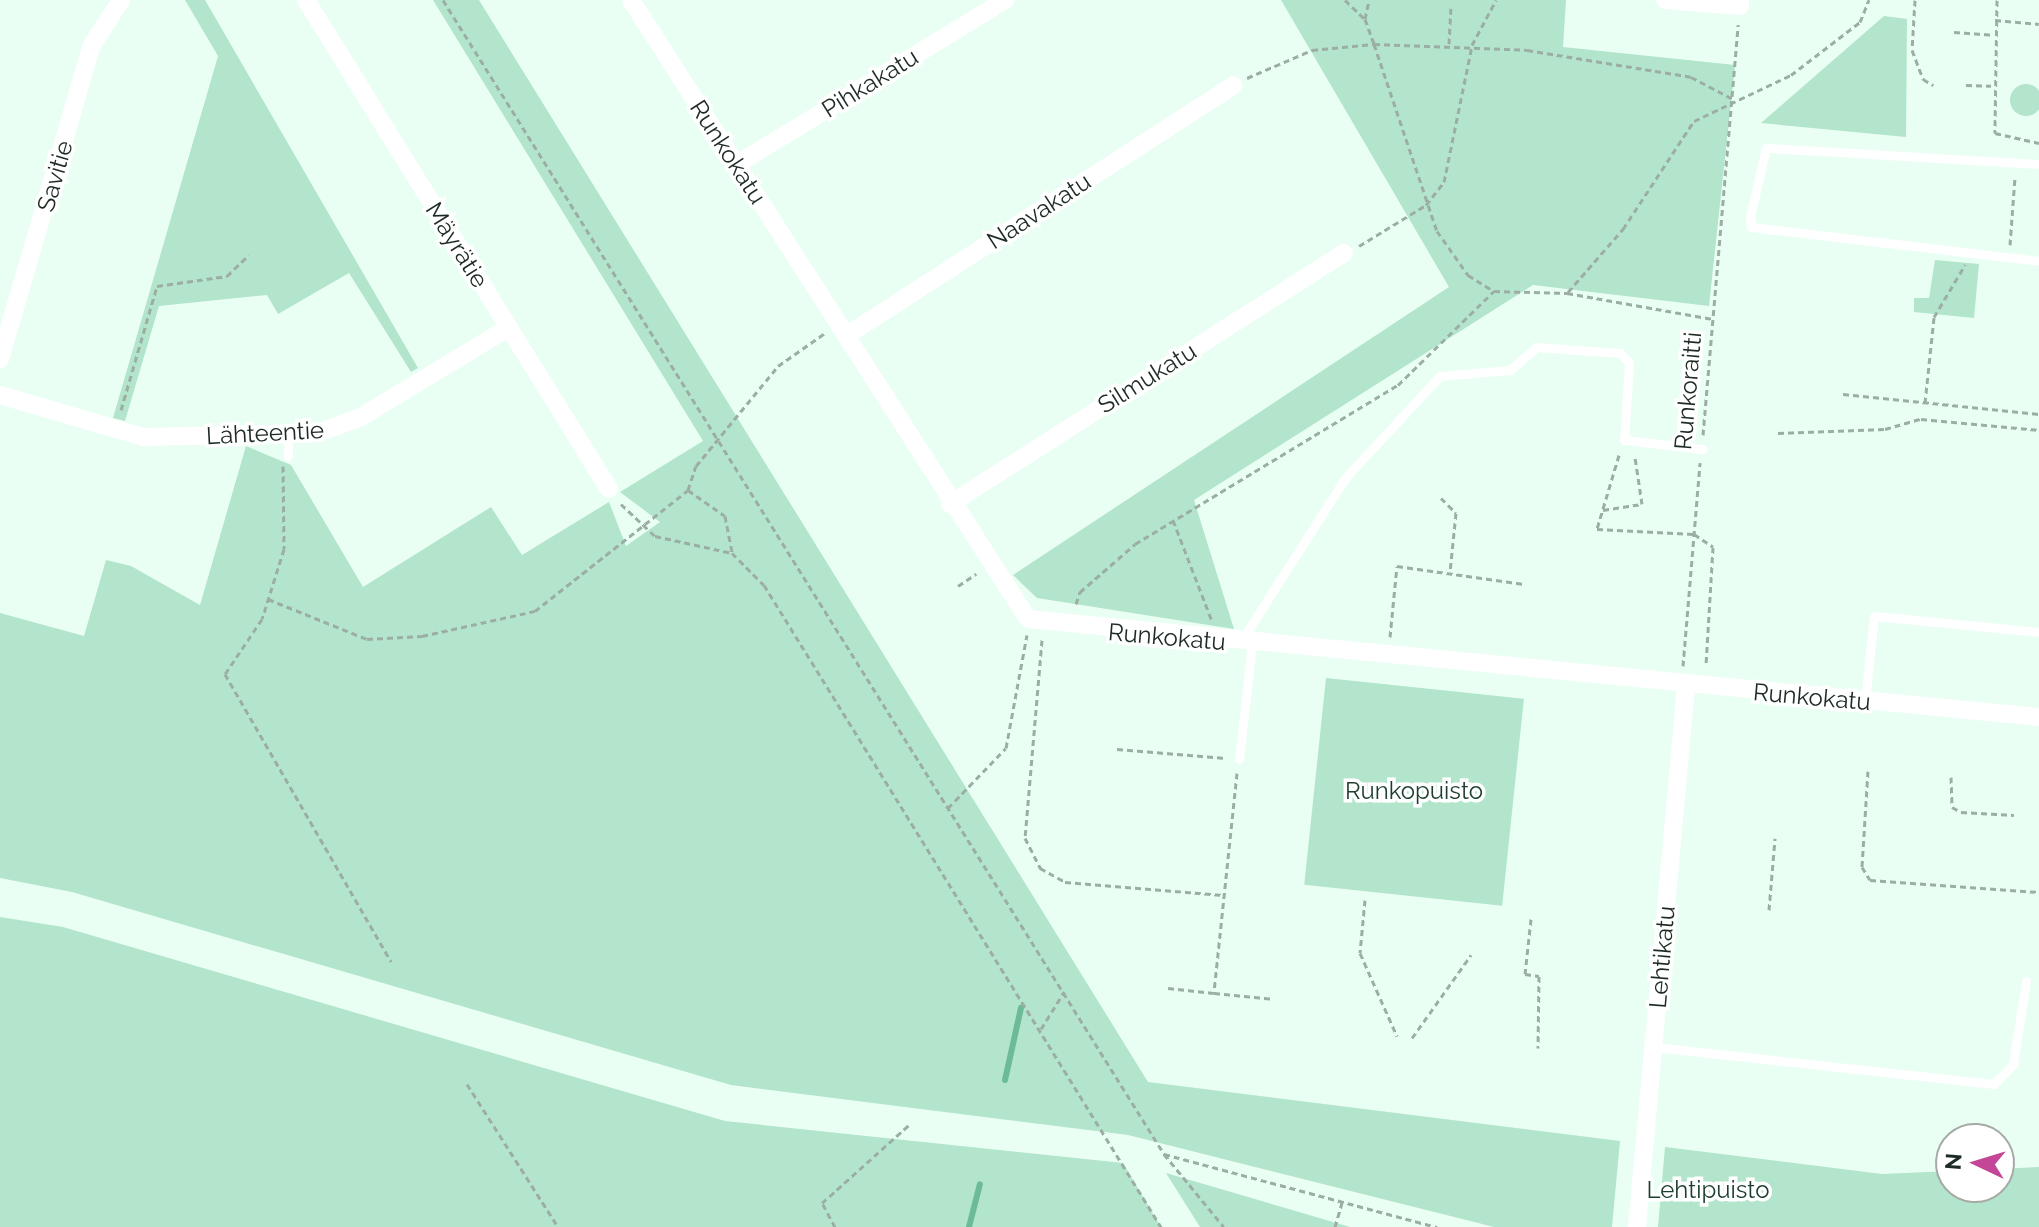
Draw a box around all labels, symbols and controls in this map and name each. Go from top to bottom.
street label: Pihkakatu [817,42,923,124]
street label: Runkokatu [684,95,772,209]
street label: Savitie [31,137,79,215]
street label: Naavakatu [982,167,1096,255]
street label: Mäyrätie [420,197,494,293]
street label: Runkoraitti [1669,331,1707,451]
street label: Silmukatu [1092,336,1202,420]
street label: Lähteentie [205,416,325,450]
street label: Runkokatu [1107,618,1227,656]
street label: Runkokatu [1752,678,1872,716]
park label: Runkopuisto [1345,777,1483,805]
street label: Lehtikatu [1643,904,1681,1010]
north arrow [1935,1123,2015,1203]
text: N [1939,1152,1967,1171]
park label: Lehtipuisto [1647,1176,1769,1204]

